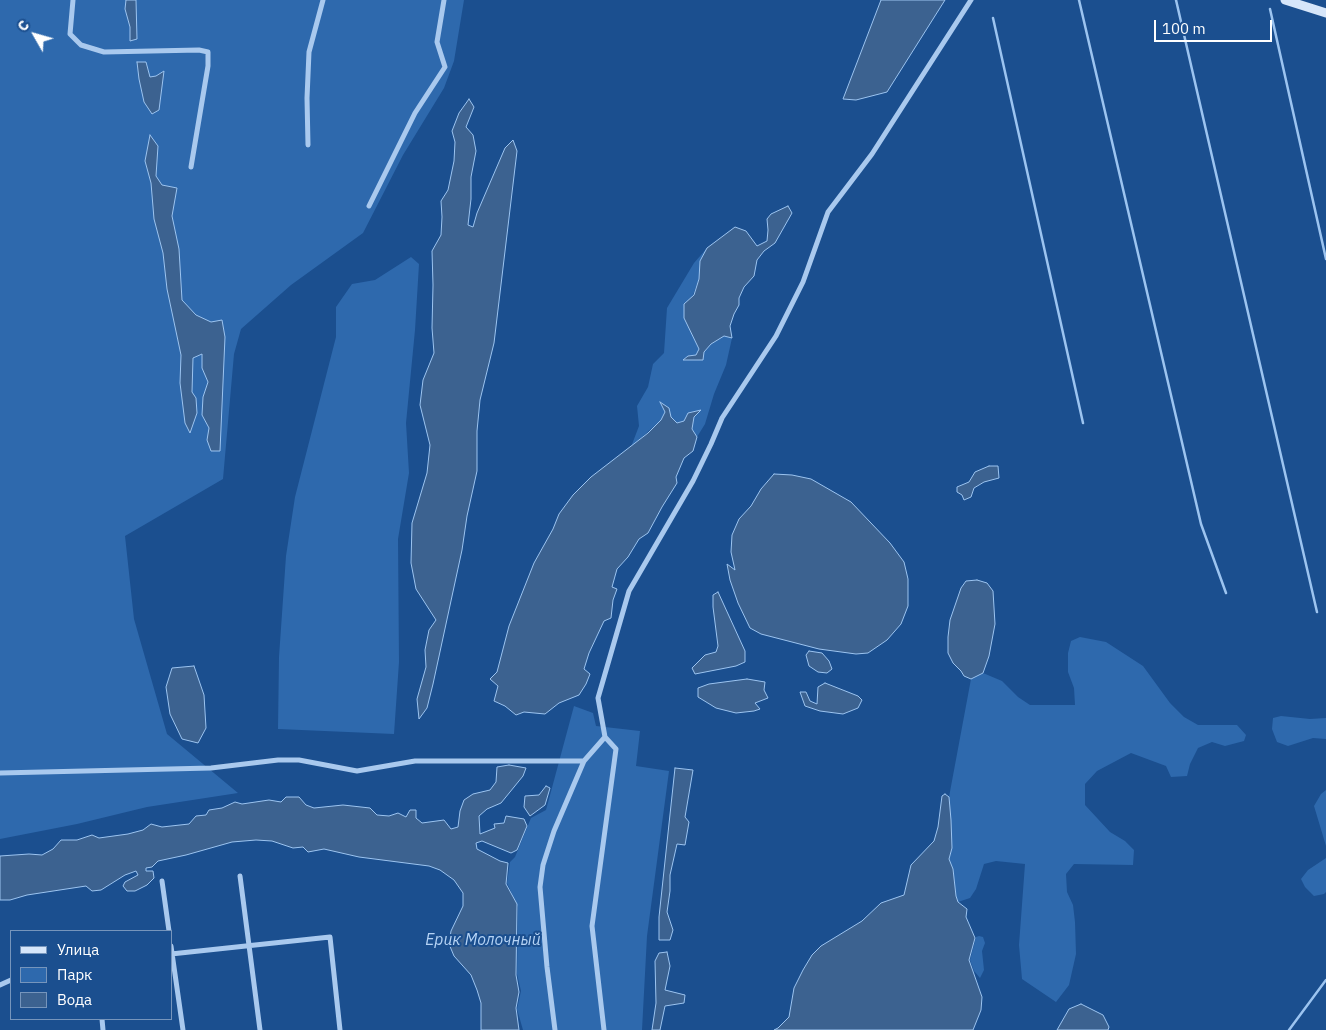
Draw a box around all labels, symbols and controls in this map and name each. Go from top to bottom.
north arrow [10,10,60,60]
scale bar [1156,10,1274,42]
text: С [13,17,33,35]
text: 100 m [1162,19,1206,38]
legend [10,930,172,1020]
water label: Ерик Молочный [425,930,541,950]
text: Улица [57,940,99,959]
text: Парк [57,965,92,984]
text: Вода [57,990,92,1009]

